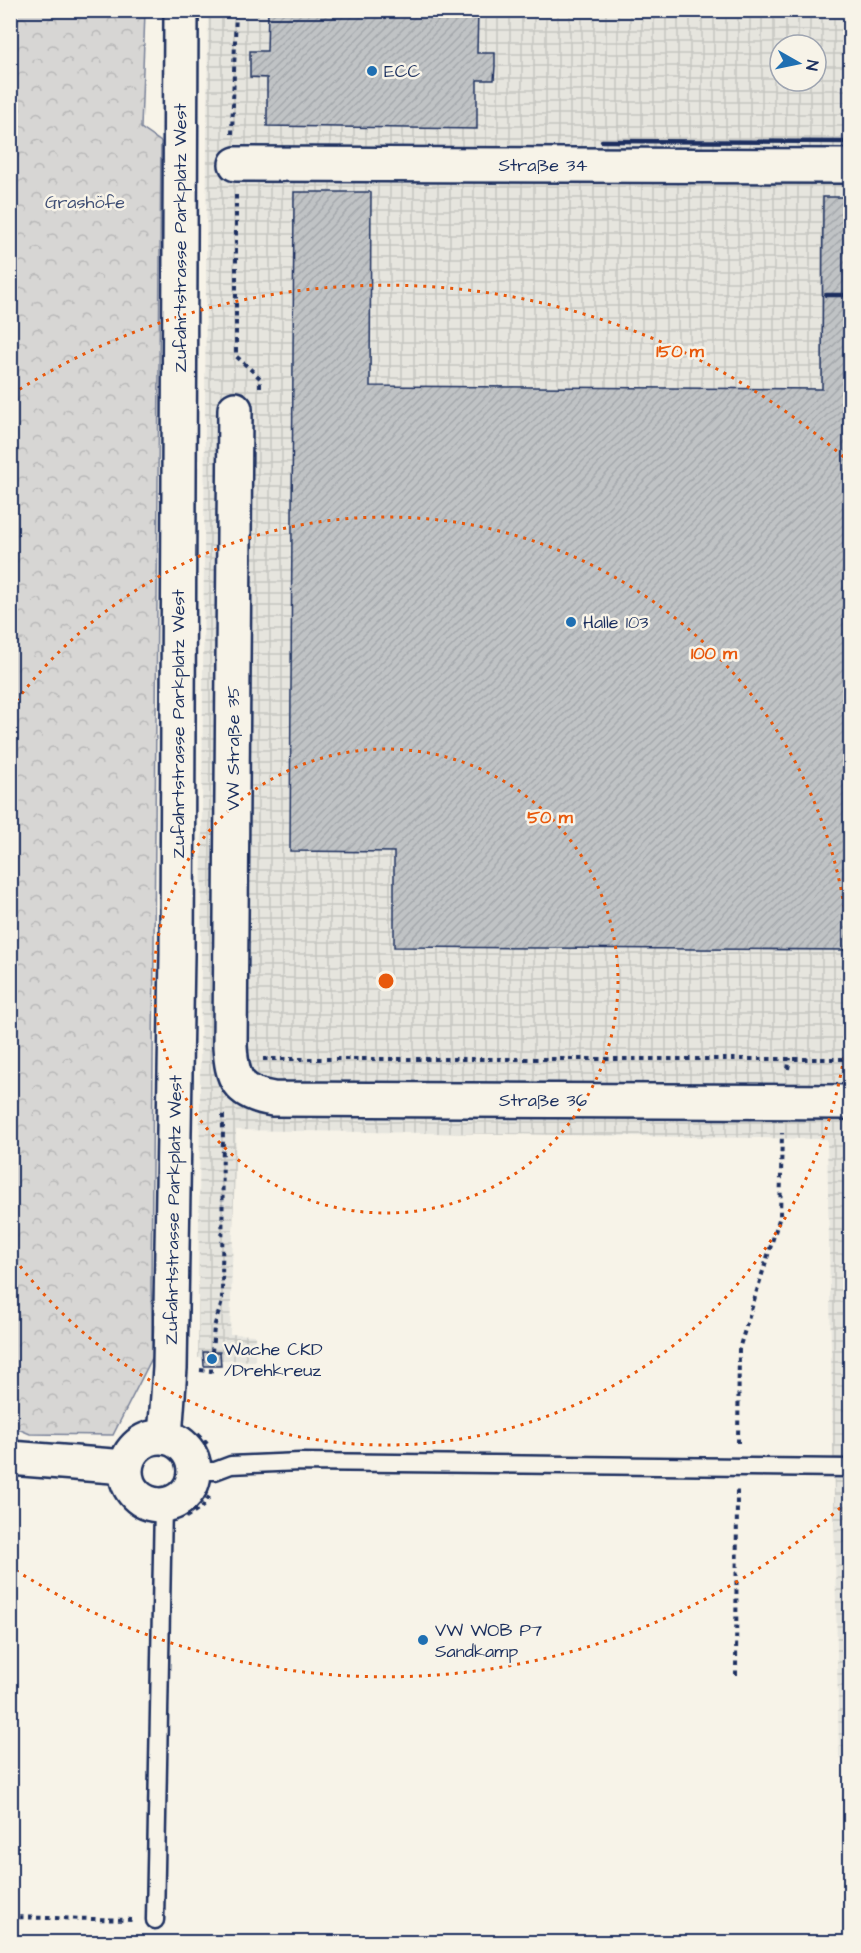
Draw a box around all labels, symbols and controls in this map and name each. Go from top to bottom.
north arrow [768,33,828,93]
place label: ECC [384,59,420,84]
text: N [800,59,823,72]
marker: ECC [365,64,379,78]
street label: Zufahrtstrasse Parkplatz West [168,102,193,373]
street label: Straße 34 [498,153,588,178]
park label: Grashöfe [45,190,125,215]
text: 150 m [656,339,705,364]
street label: Zufahrtstrasse Parkplatz West [166,588,191,859]
place label: Halle 103 [583,610,648,635]
marker: Halle 103 [564,615,578,629]
text: 100 m [691,641,738,666]
street label: VW Straße 35 [221,685,246,811]
text: 50 m [527,805,574,830]
centre of rings [376,971,396,991]
street label: Zufahrtstrasse Parkplatz West [159,1074,188,1345]
street label: Straße 36 [499,1088,587,1113]
place label: Wache CKD /Drehkreuz [224,1337,323,1383]
marker: Wache CKD /Drehkreuz [205,1352,219,1366]
place label: VW WOB P7 Sandkamp [435,1618,542,1664]
marker: VW WOB P7 Sandkamp [416,1633,430,1647]

